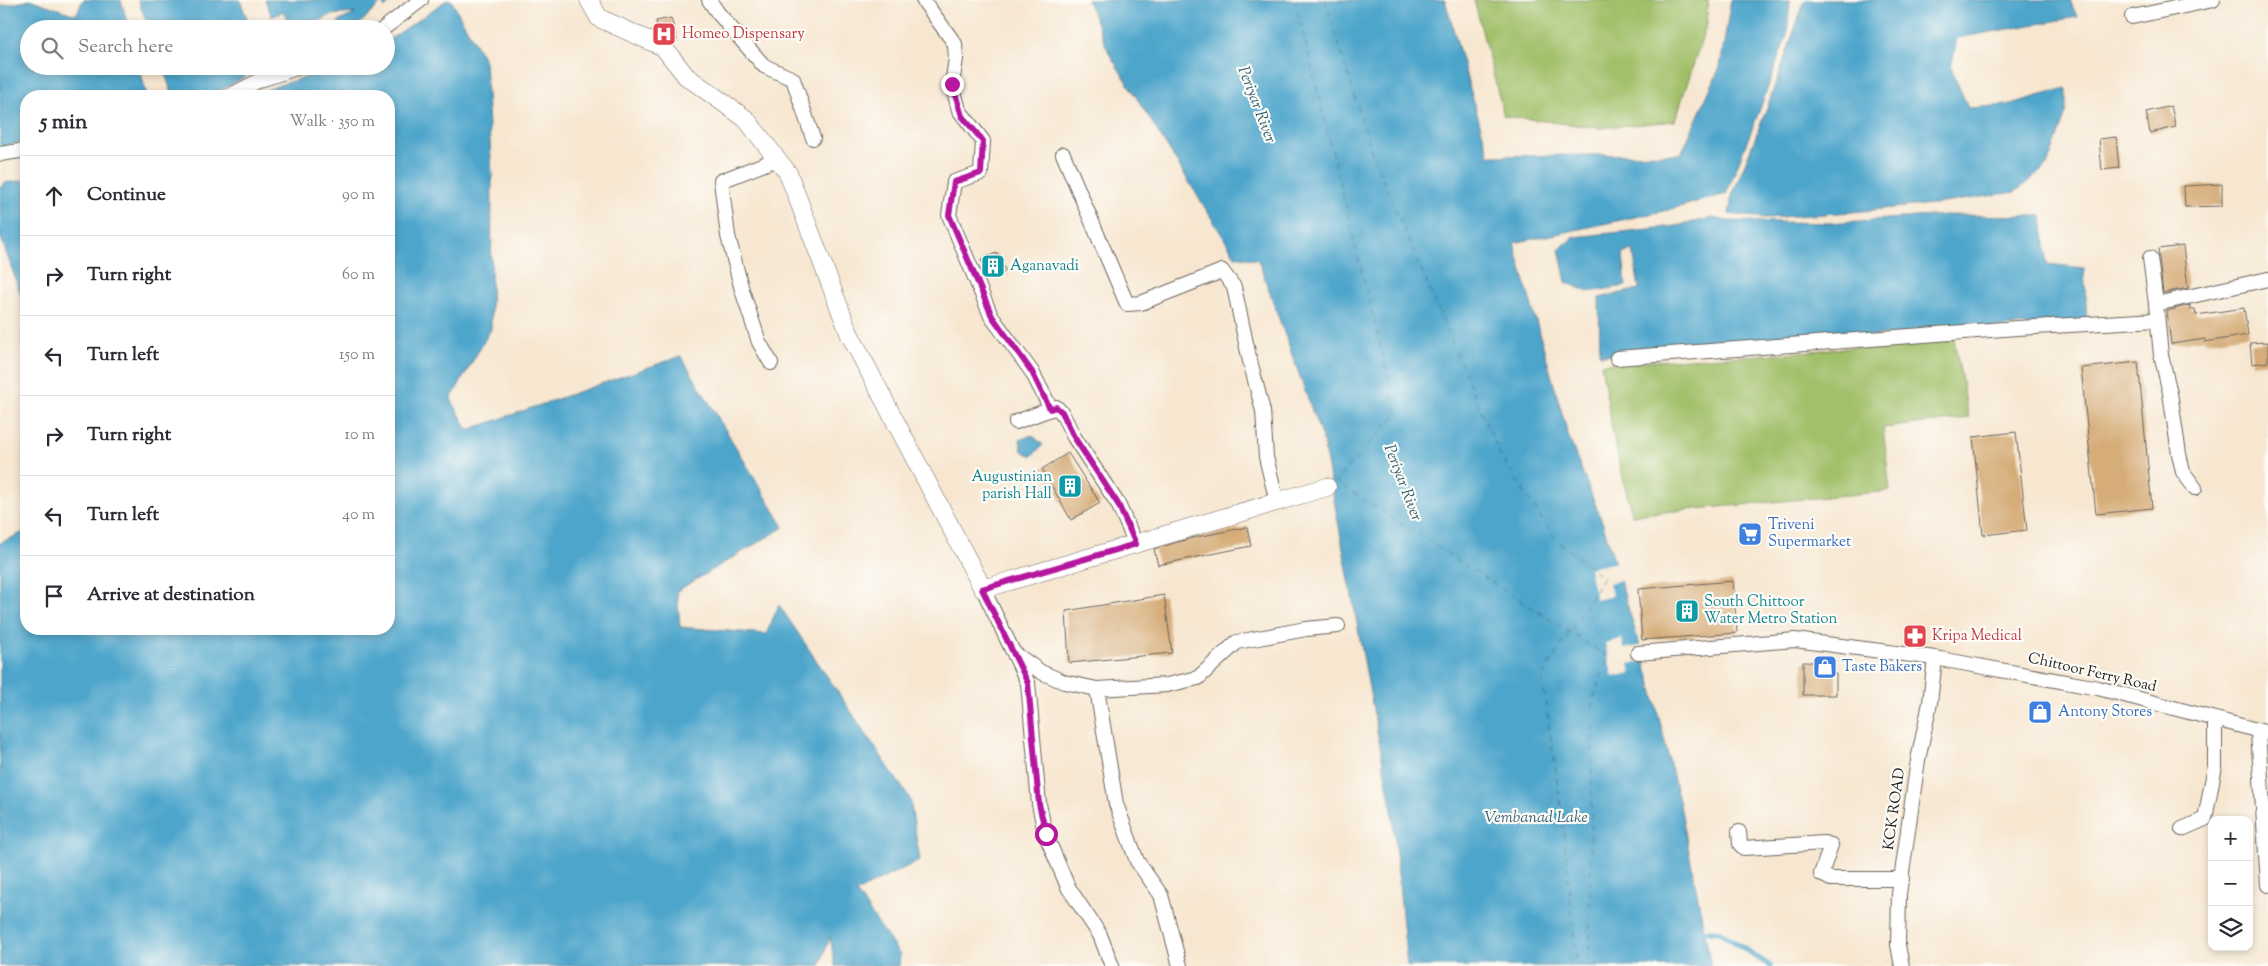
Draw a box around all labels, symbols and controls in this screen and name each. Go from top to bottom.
search box [20,20,395,75]
hospital icon: Homeo Dispensary [651,21,677,47]
place label: Homeo Dispensary [682,24,805,45]
icon: search [38,34,66,62]
text: Search here [78,34,173,61]
water label: Periyar River [1231,63,1281,147]
route end [941,73,964,96]
text: 5 min [40,108,87,138]
text: Walk · 350 m [290,111,375,134]
icon: ahead [40,182,68,210]
text: Continue [87,182,166,209]
text: 90 m [342,184,375,207]
building icon: Aganavadi [980,253,1006,279]
place label: Aganavadi [1010,256,1079,277]
icon: right [40,262,68,290]
text: Turn right [87,262,171,289]
text: 60 m [342,264,375,287]
icon: left [40,342,68,370]
text: Turn left [87,342,159,369]
text: 150 m [339,344,375,367]
icon: right [40,422,68,450]
text: Turn right [87,422,171,449]
text: 10 m [345,424,375,447]
water label: Periyar River [1377,441,1427,525]
place label: Augustinian parish Hall [972,467,1052,505]
building icon: Augustinian parish Hall [1057,473,1083,499]
icon: left [40,502,68,530]
text: Turn left [87,502,159,529]
text: 40 m [342,504,375,527]
place label: Triveni Supermarket [1768,515,1851,553]
supermarket icon: Triveni Supermarket [1737,521,1763,547]
icon: arrive [40,582,68,610]
text: Arrive at destination [87,582,255,609]
place label: South Chittoor Water Metro Station [1704,592,1837,630]
building icon: South Chittoor Water Metro Station [1674,598,1700,624]
pharmacy icon: Kripa Medical [1902,623,1928,649]
place label: Kripa Medical [1932,626,2022,647]
street label: Chittoor Ferry Road [2026,648,2159,698]
shop icon: Taste Bakers [1812,654,1838,680]
place label: Taste Bakers [1842,657,1922,678]
shop icon: Antony Stores [2027,699,2053,725]
place label: Antony Stores [2058,702,2152,723]
street label: KCK ROAD [1879,766,1911,851]
water label: Vembanad Lake [1484,807,1588,830]
map controls [2208,816,2253,951]
button: + [2208,816,2253,861]
route start [1035,823,1058,846]
button: − [2208,861,2253,906]
button: layers [2208,906,2253,951]

